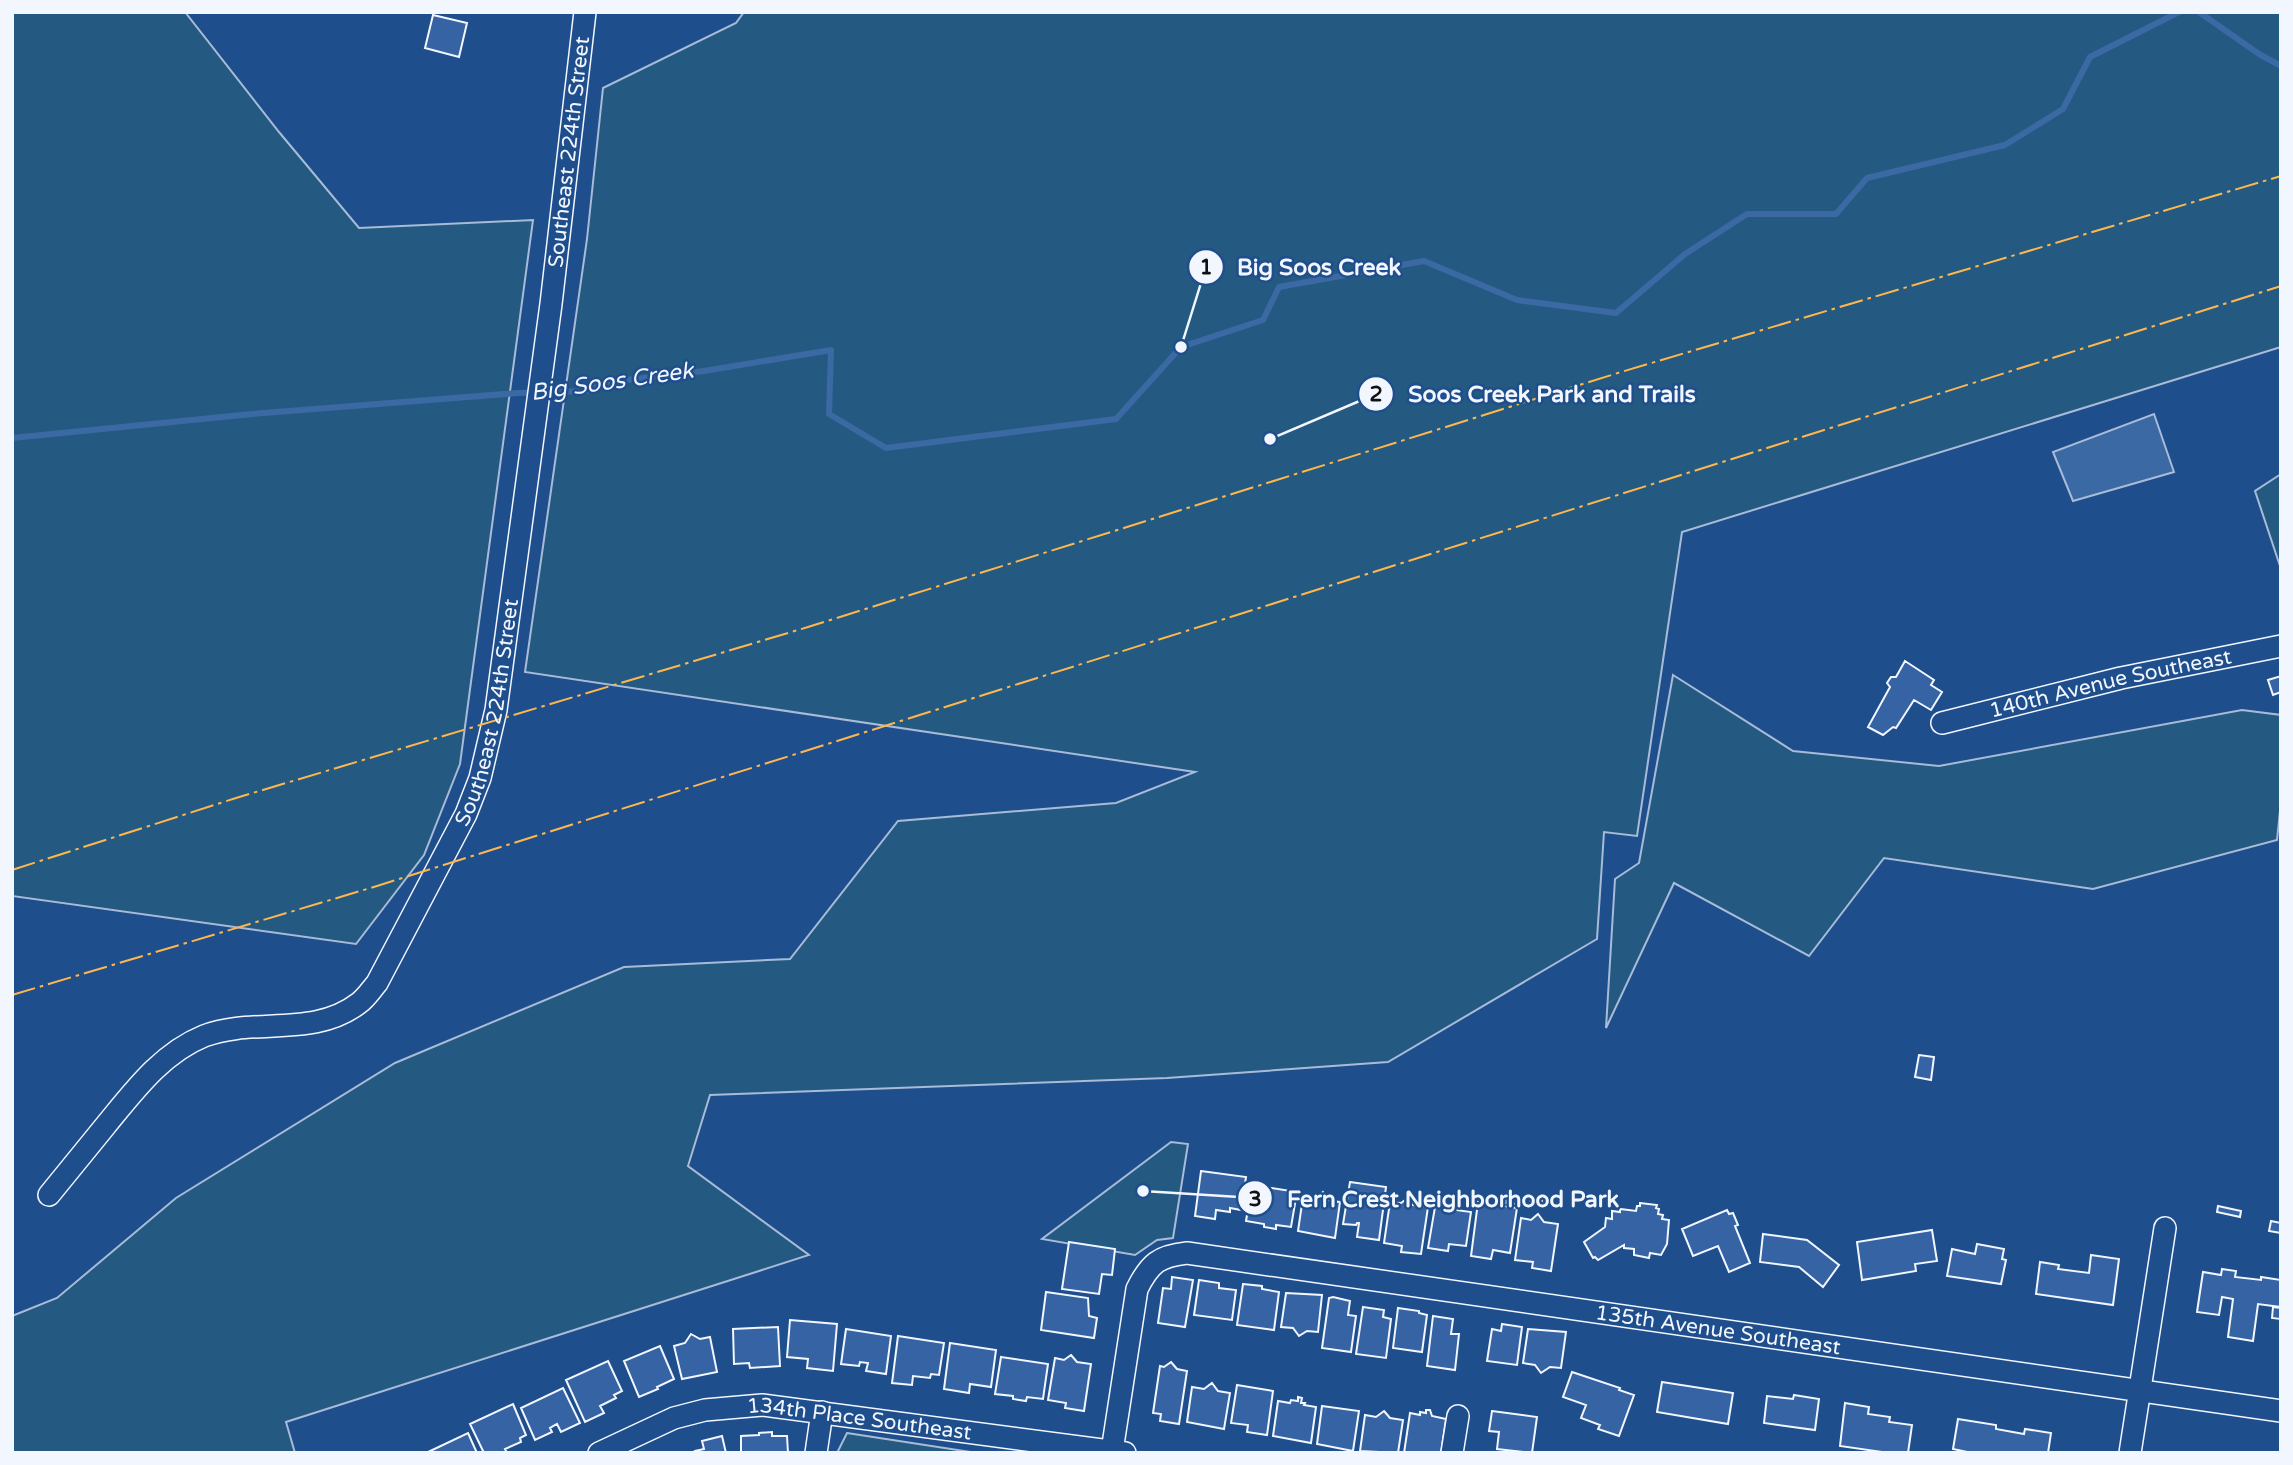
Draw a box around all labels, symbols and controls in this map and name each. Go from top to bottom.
street label: Southeast 224th Street [543,35,595,269]
callout: Big Soos Creek [1188,245,1415,289]
text: Big Soos Creek [1237,254,1401,282]
text: 1 [1199,255,1213,280]
water label: Big Soos Creek [529,357,697,407]
callout: Soos Creek Park and Trails [1359,372,1709,416]
text: Soos Creek Park and Trails [1408,381,1696,409]
text: 2 [1369,382,1383,407]
street label: Southeast 224th Street [449,597,523,830]
street label: 140th Avenue Southeast [1987,644,2234,723]
callout: Fern Crest Neighborhood Park [1238,1176,1633,1220]
text: Fern Crest Neighborhood Park [1287,1186,1620,1214]
text: 3 [1248,1187,1262,1212]
street label: 135th Avenue Southeast [1594,1300,1842,1360]
street label: 134th Place Southeast [746,1392,973,1445]

